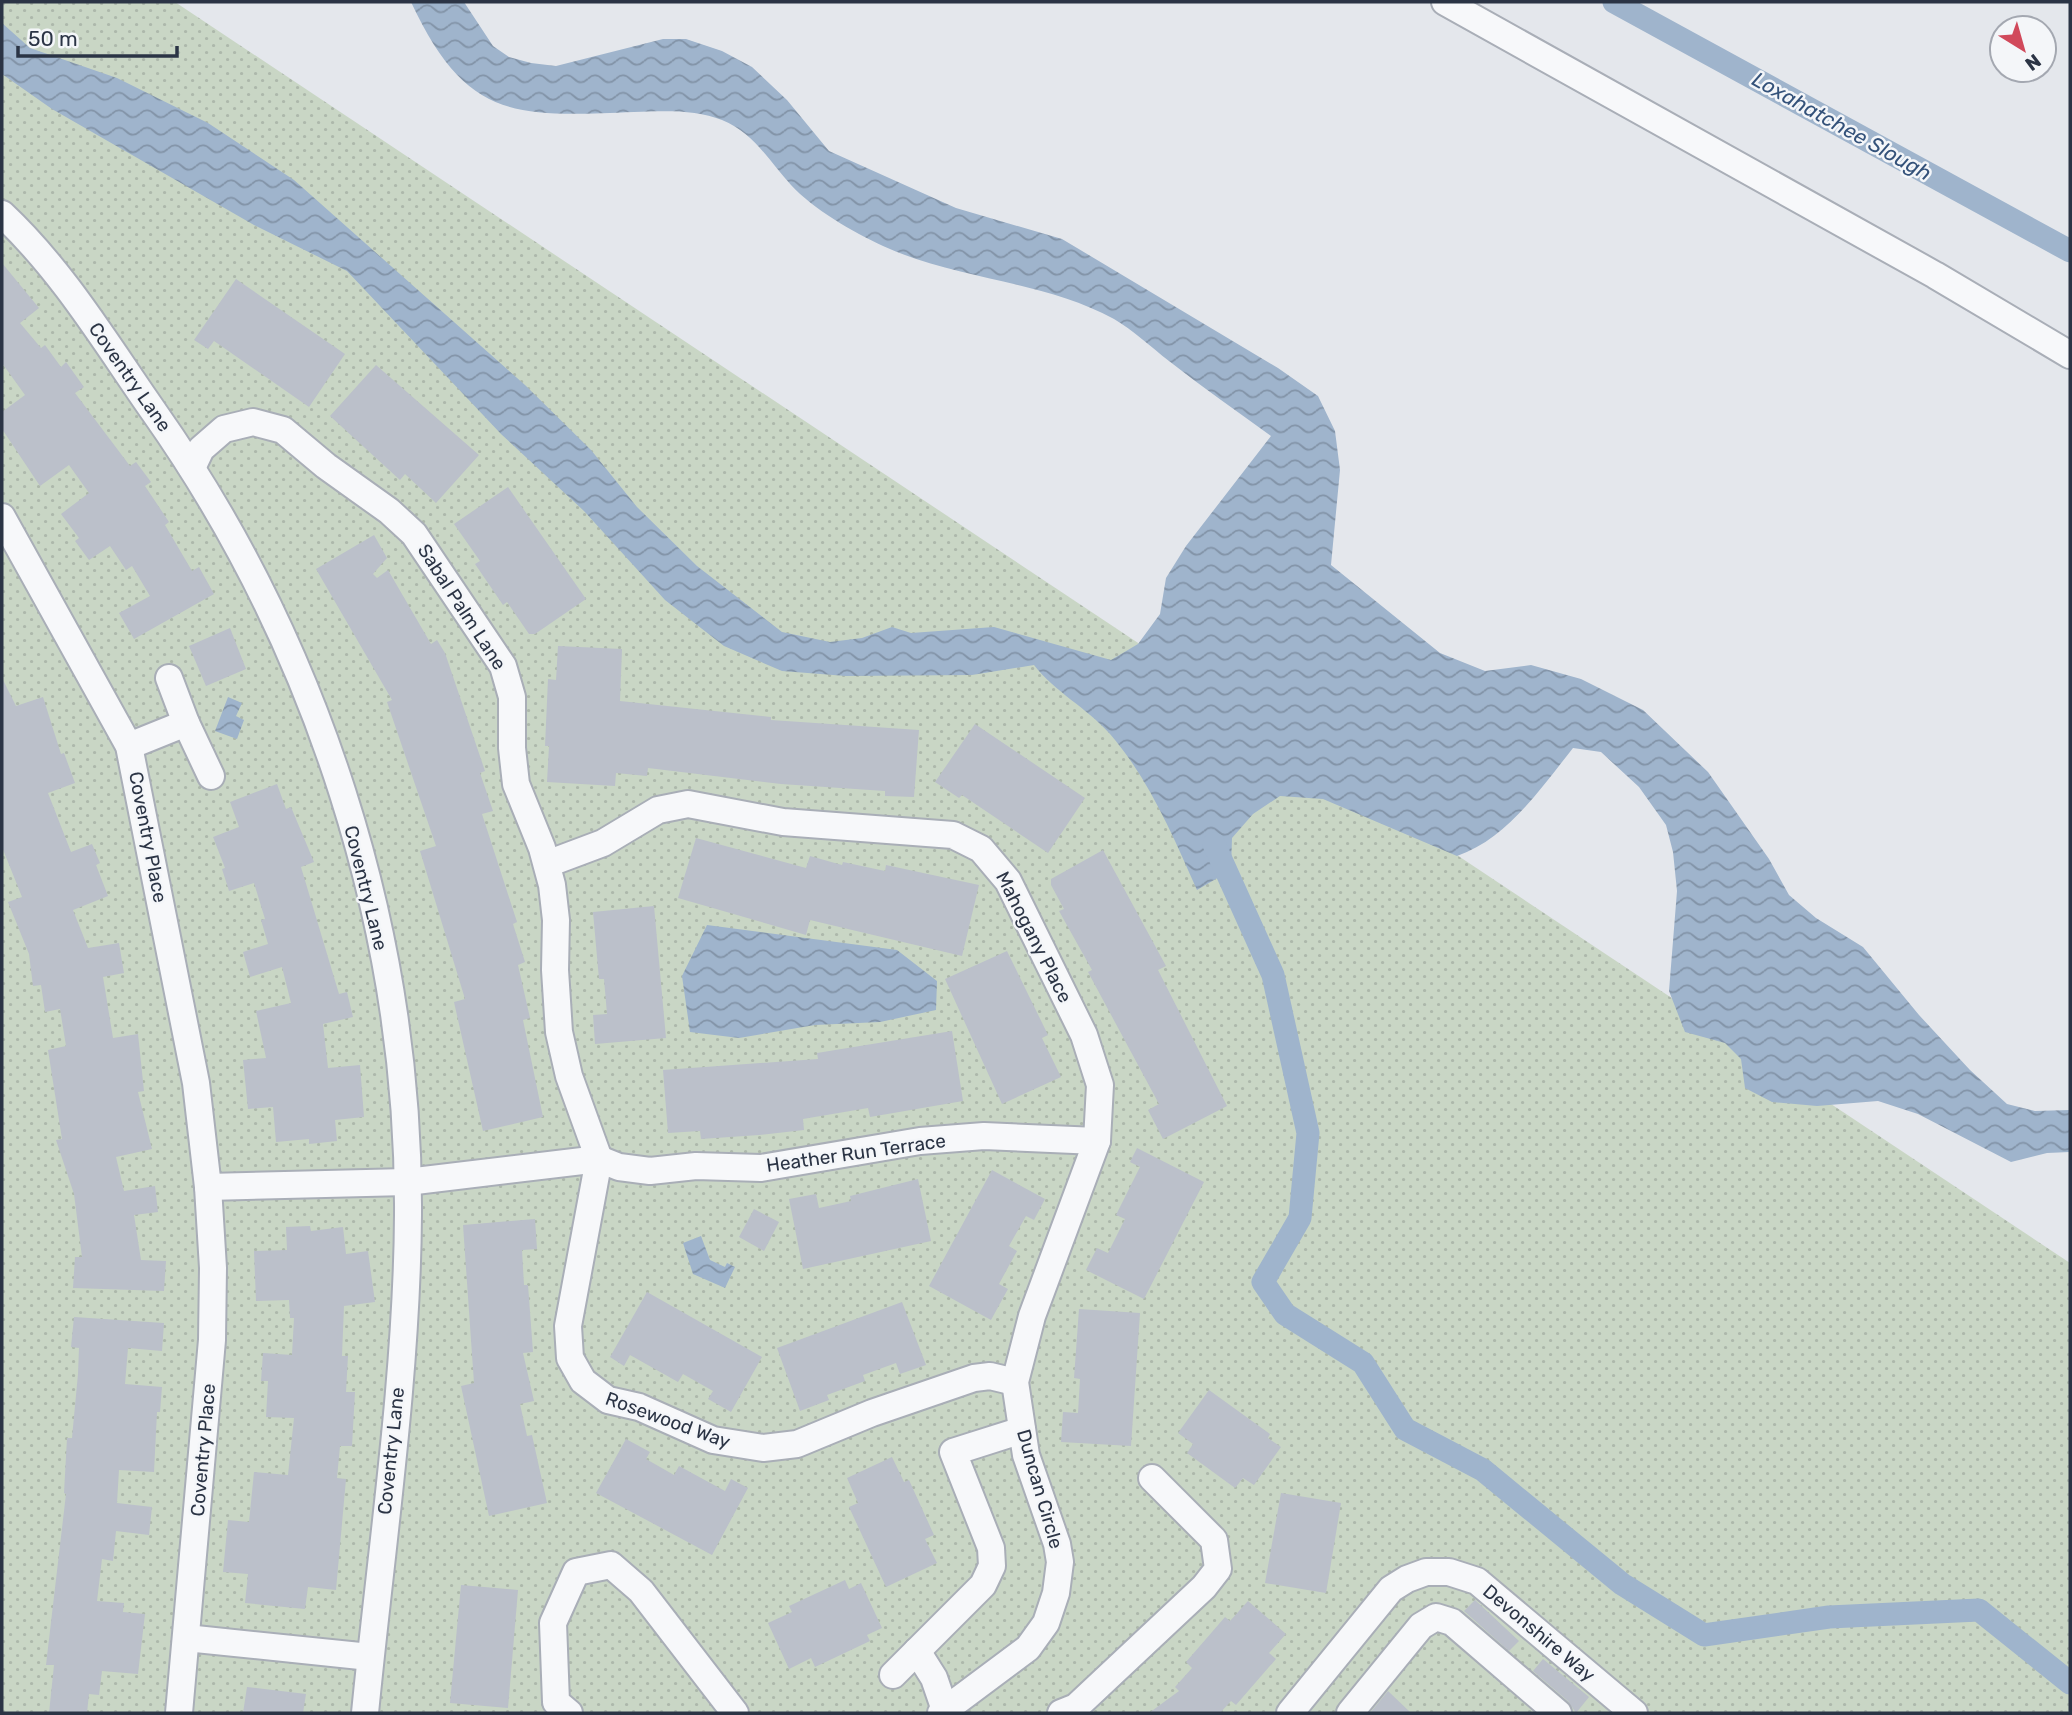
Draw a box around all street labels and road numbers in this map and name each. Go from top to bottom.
street label: Coventry Lane [84,318,176,436]
street label: Sabal Palm Lane [413,540,511,674]
street label: Coventry Place [124,769,172,905]
street label: Coventry Lane [339,823,393,953]
street label: Mahogany Place [991,868,1077,1006]
street label: Heather Run Terrace [765,1129,947,1177]
street label: Coventry Place [186,1383,220,1517]
street label: Coventry Lane [373,1386,409,1516]
street label: Rosewood Way [602,1387,734,1453]
street label: Duncan Circle [1012,1427,1068,1551]
street label: Devonshire Way [1478,1579,1600,1687]

